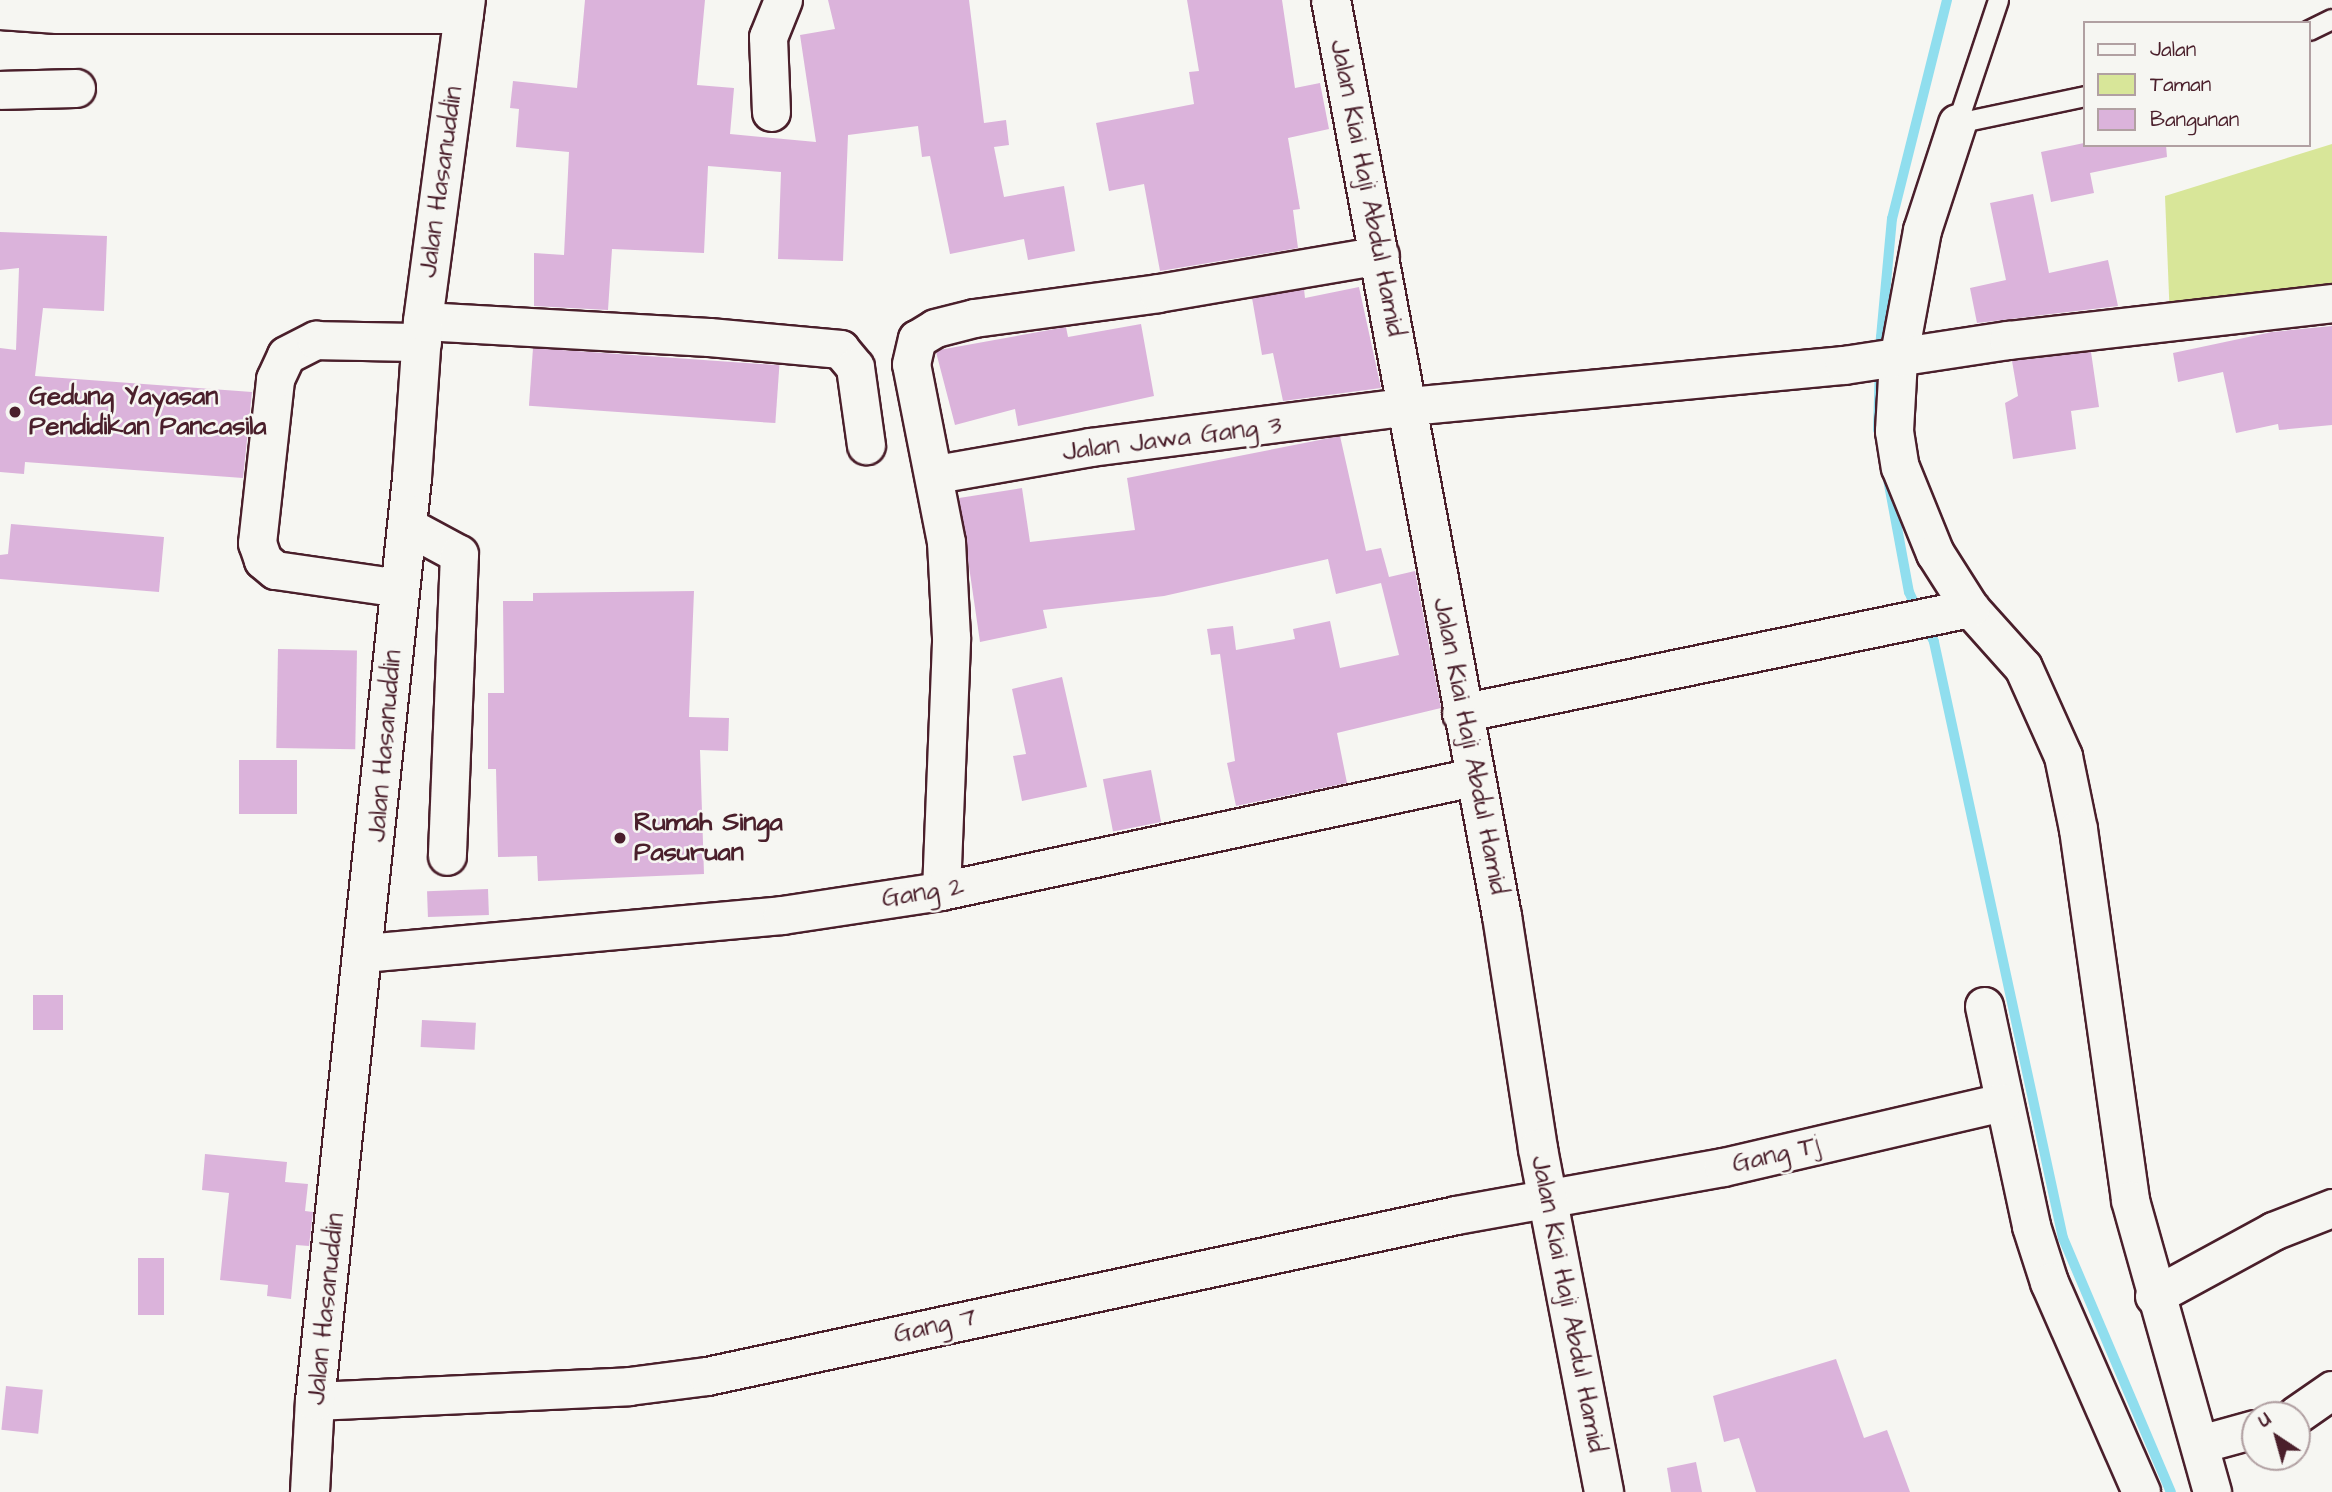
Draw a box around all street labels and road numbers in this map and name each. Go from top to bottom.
street label: Jalan Kiai Haji Abdul Hamid [1323,37,1411,339]
street label: Jalan Hasanuddin [412,84,470,280]
street label: Jalan Jawa Gang 3 [1061,410,1283,468]
street label: Jalan Kiai Haji Abdul Hamid [1426,595,1514,897]
street label: Jalan Hasanuddin [361,649,409,843]
street label: Gang 2 [880,871,966,915]
street label: Gang Tj [1729,1130,1823,1180]
street label: Jalan Kiai Haji Abdul Hamid [1524,1153,1612,1455]
street label: Jalan Hasanuddin [300,1212,352,1406]
street label: Gang 7 [891,1301,979,1351]

